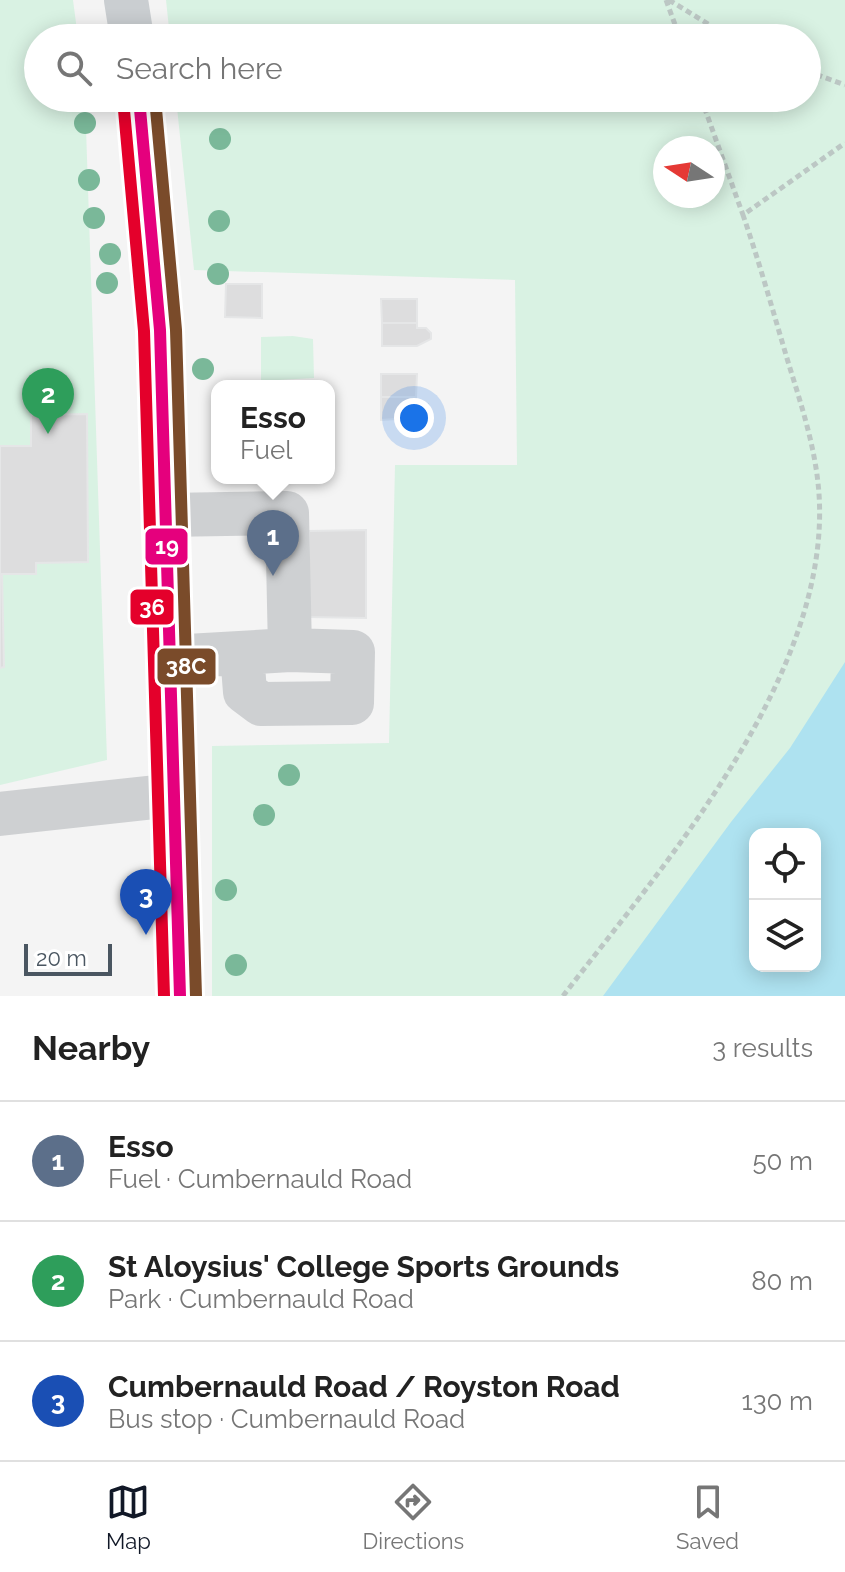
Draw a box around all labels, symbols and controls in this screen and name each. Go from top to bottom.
search box [24,24,821,112]
icon: search [52,46,96,90]
text: Search here [116,51,283,86]
north arrow [653,136,725,208]
pin: 2 [22,368,74,434]
popup [211,380,335,484]
your location [394,398,434,438]
text: Esso [240,400,306,435]
text: Fuel [240,435,292,465]
pin: 1 [247,510,299,576]
line badge: 19 [144,527,189,566]
text: 19 [155,533,179,559]
line badge: 36 [129,588,175,626]
text: 36 [139,594,165,620]
line badge: 38C [156,647,217,686]
text: 38C [166,653,206,679]
map controls [749,828,821,972]
button: locate [749,828,821,900]
pin: 3 [120,869,172,935]
button: layers [749,900,821,972]
scale bar [24,940,112,976]
text: 20 m [36,945,87,971]
text: Nearby [32,1028,150,1068]
text: 3 results [712,1033,813,1063]
text: Esso [108,1129,174,1164]
text: 1 [52,1146,64,1176]
text: 50 m [752,1146,813,1176]
text: Fuel · Cumbernauld Road [108,1164,412,1194]
text: St Aloysius' College Sports Grounds [108,1249,619,1284]
text: 2 [51,1266,65,1296]
text: 80 m [751,1266,813,1296]
text: Park · Cumbernauld Road [108,1284,414,1314]
text: Cumbernauld Road / Royston Road [108,1369,620,1404]
text: 3 [51,1386,65,1416]
text: 130 m [742,1386,813,1416]
text: Bus stop · Cumbernauld Road [108,1404,465,1434]
tab: Map [106,1480,151,1554]
tab: Directions [363,1480,464,1554]
tab: Saved [676,1480,739,1554]

